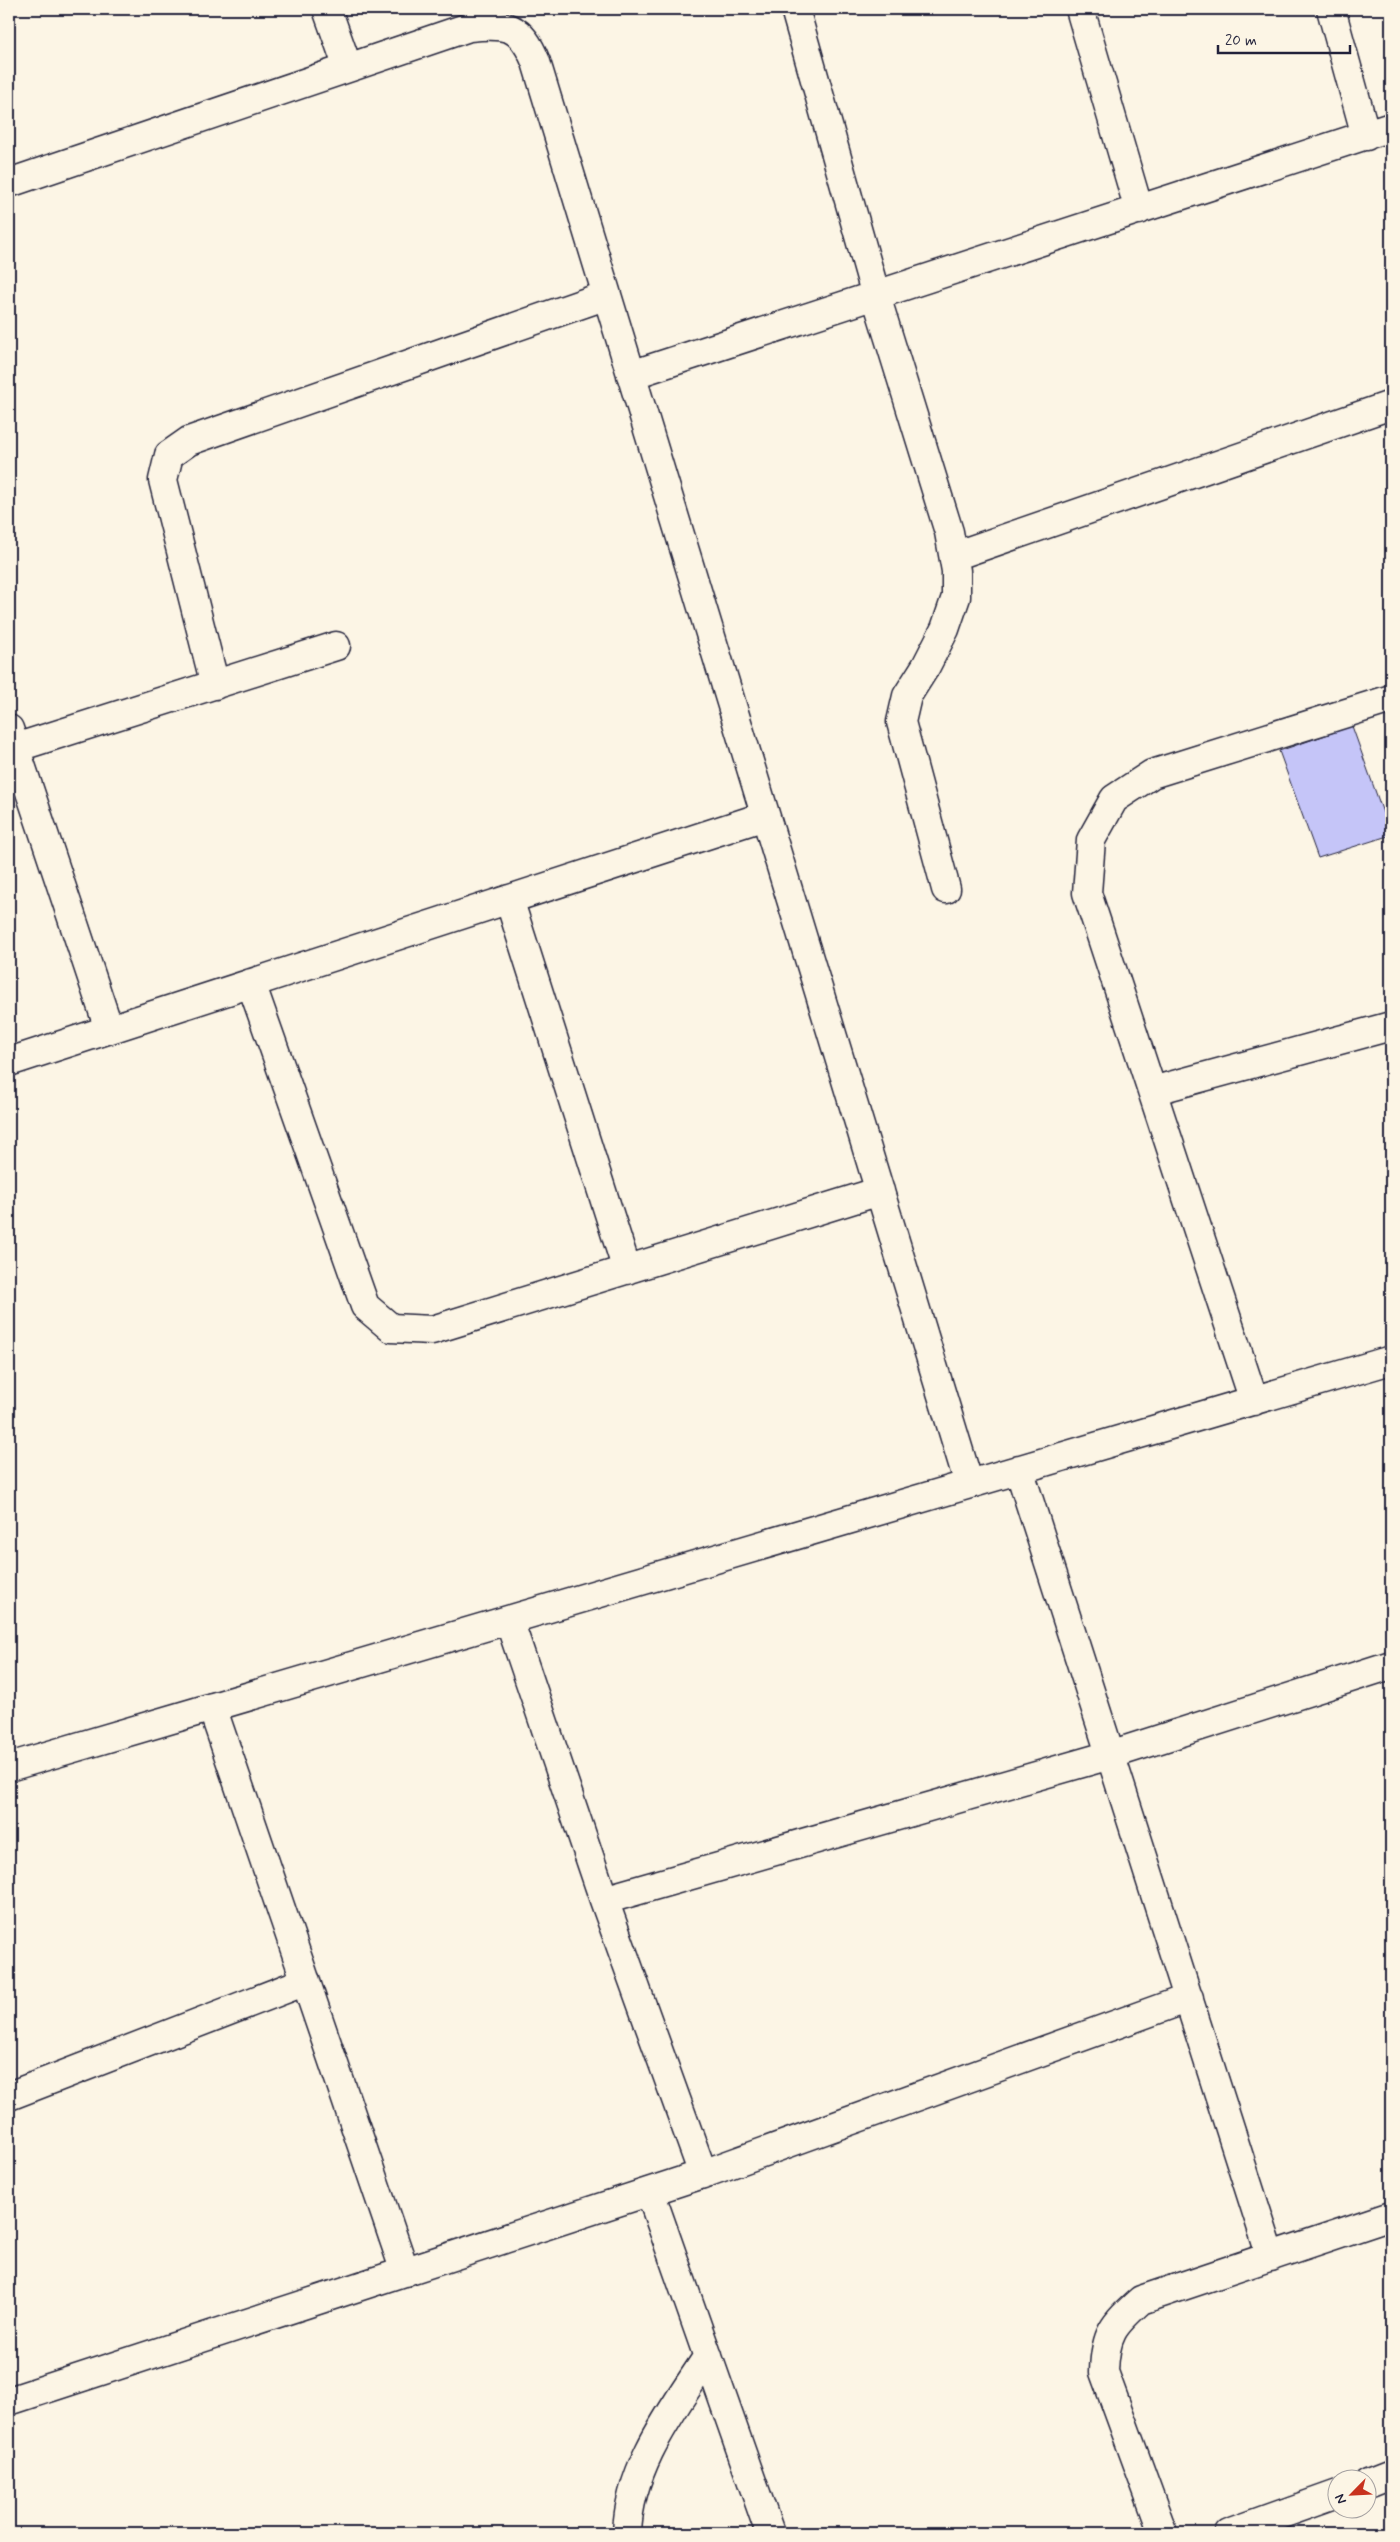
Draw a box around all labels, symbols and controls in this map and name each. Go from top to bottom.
scale bar [1218,22,1350,54]
text: 20 m [1225,31,1257,51]
north arrow [1328,2470,1378,2520]
text: N [1331,2491,1351,2507]

